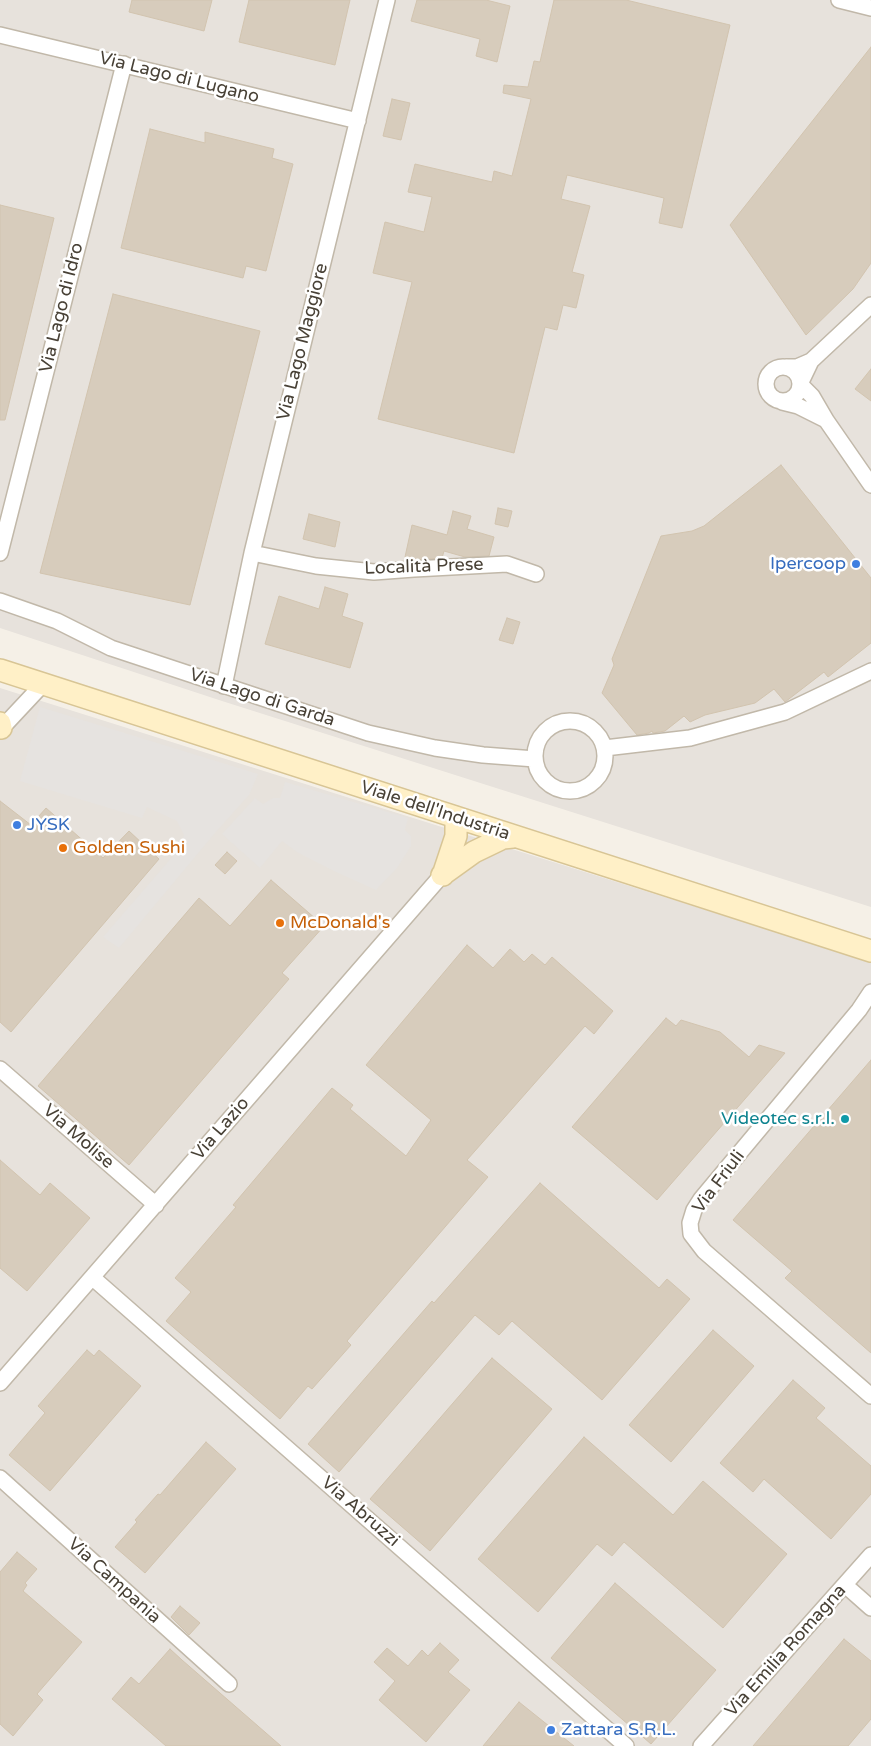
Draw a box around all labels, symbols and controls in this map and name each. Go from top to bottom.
street label: Via Lago di Lugano [97,48,261,108]
street label: Via Lago di Idro [35,241,89,375]
street label: Via Lago Maggiore [273,261,333,423]
place label: Ipercoop [770,553,846,575]
street label: Località Prese [364,554,484,580]
marker: Ipercoop [850,558,862,570]
street label: Via Lago di Garda [187,664,337,732]
street label: Viale dell'Industria [358,777,512,845]
place label: JYSK [27,814,70,836]
marker: JYSK [11,819,23,831]
place label: Golden Sushi [73,837,185,859]
marker: Golden Sushi [57,842,69,854]
place label: McDonald's [290,912,390,934]
marker: McDonald's [274,917,286,929]
street label: Via Lazio [188,1093,254,1165]
street label: Via Molise [38,1100,118,1174]
place label: Videotec s.r.l. [721,1108,835,1130]
marker: Videotec s.r.l. [839,1113,851,1125]
street label: Via Friuli [688,1146,750,1218]
street label: Via Abruzzi [316,1472,404,1552]
street label: Via Campania [63,1534,165,1628]
street label: Via Emilia Romagna [721,1580,851,1722]
place label: Zattara S.R.L. [561,1719,676,1741]
marker: Zattara S.R.L. [545,1724,557,1736]

